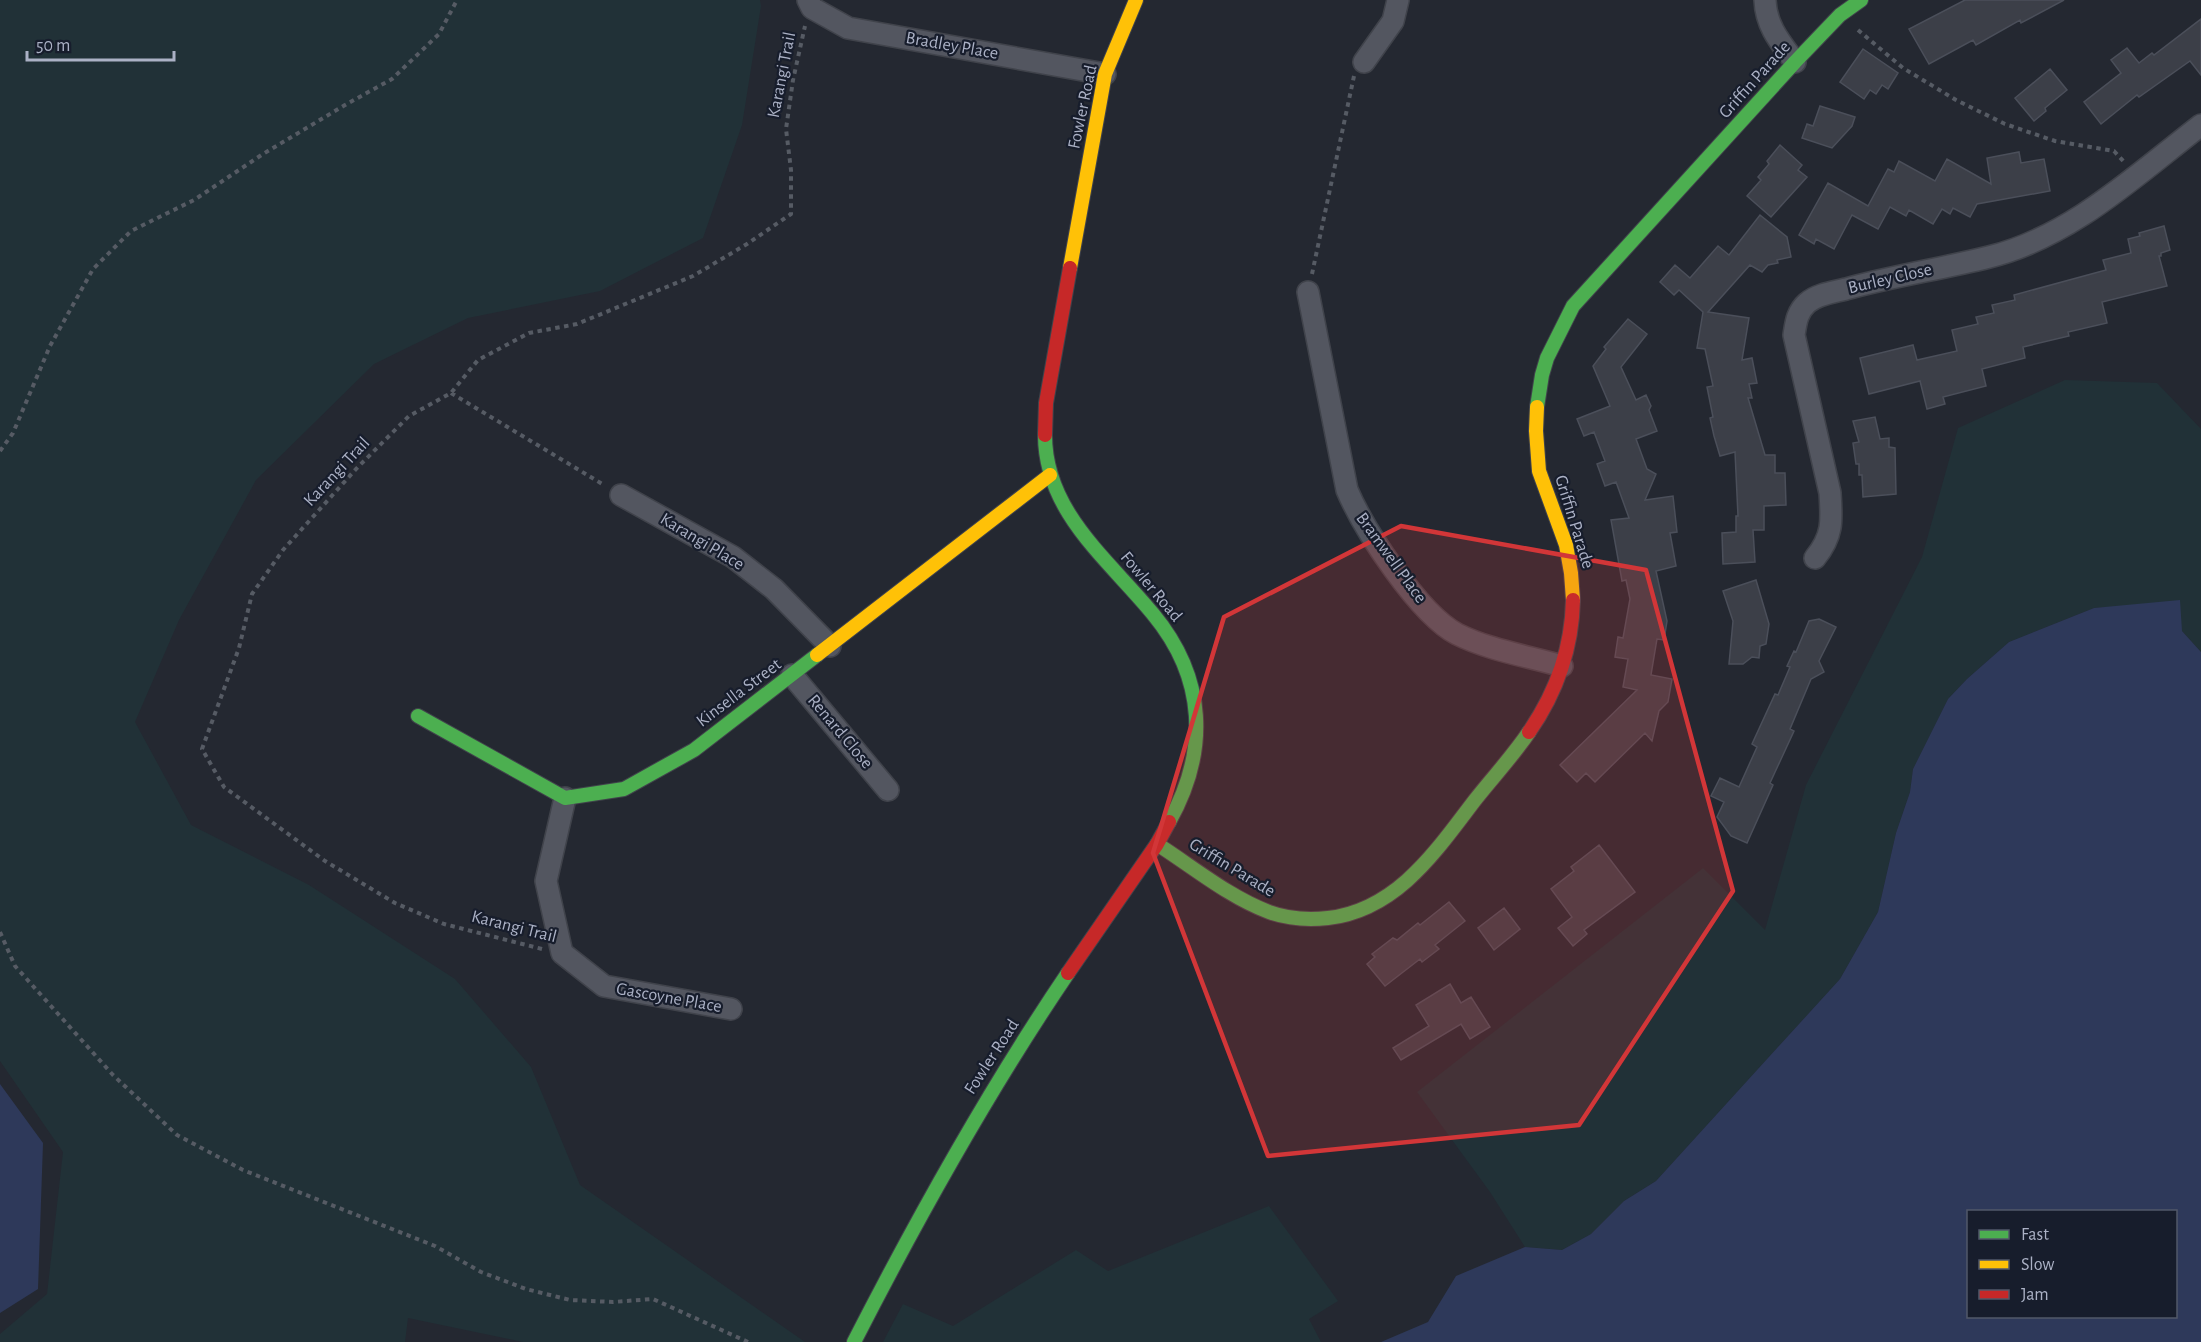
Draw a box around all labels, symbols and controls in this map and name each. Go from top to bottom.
scale bar [27,24,174,62]
street label: Bradley Place [904,29,1000,63]
street label: Karangi Trail [765,30,799,120]
text: 50 m [36,37,70,55]
street label: Griffin Parade [1716,38,1794,122]
street label: Fowler Road [1065,63,1101,151]
street label: Burley Close [1846,261,1934,297]
street label: Karangi Trail [301,434,373,510]
street label: Griffin Parade [1551,473,1597,571]
street label: Karangi Place [657,510,747,574]
street label: Bramwell Place [1352,510,1430,606]
street label: Fowler Road [1117,549,1185,625]
street label: Kinsella Street [693,655,785,731]
street label: Renard Close [804,691,876,773]
street label: Griffin Parade [1186,835,1278,901]
street label: Karangi Trail [469,908,559,946]
street label: Gascoyne Place [615,980,723,1016]
street label: Fowler Road [961,1016,1023,1098]
legend [1967,1210,2177,1318]
text: Fast [2021,1226,2049,1244]
text: Slow [2021,1256,2054,1274]
text: Jam [2021,1286,2049,1304]

